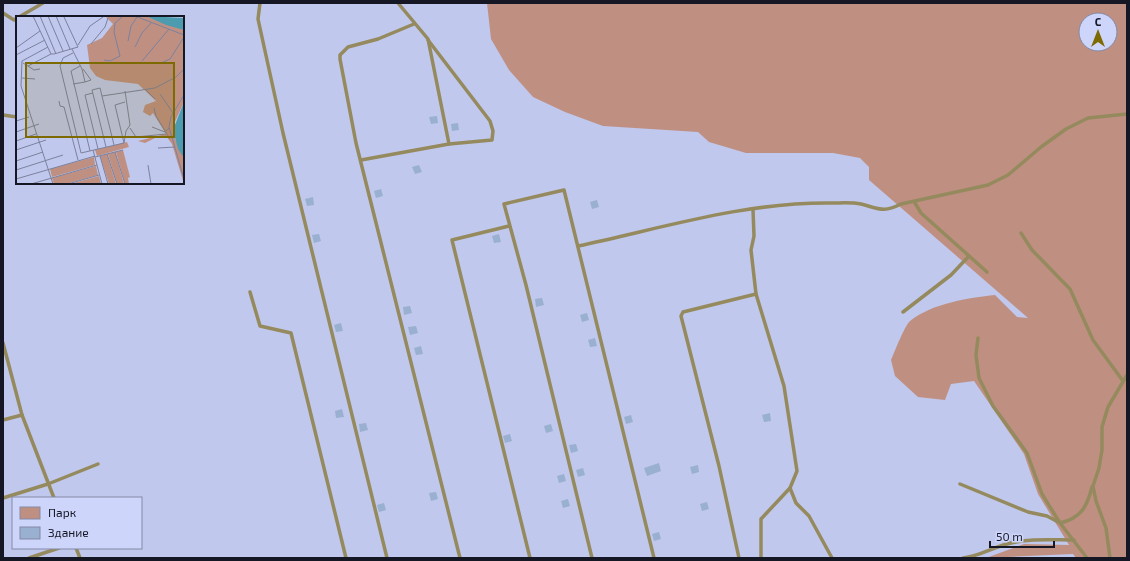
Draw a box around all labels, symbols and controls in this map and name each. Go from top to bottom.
north arrow [1078,12,1118,52]
text: С [1095,15,1102,28]
inset map [16,16,184,184]
legend [12,497,142,549]
text: Парк [48,505,77,519]
scale bar [990,523,1054,549]
text: Здание [48,525,89,539]
text: 50 m [996,529,1023,543]

